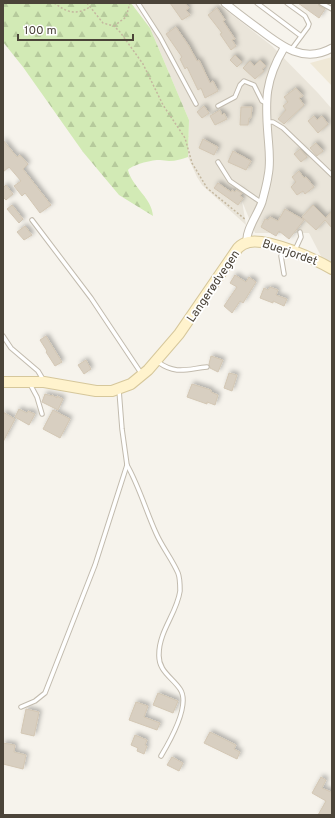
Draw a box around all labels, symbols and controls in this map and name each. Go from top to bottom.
scale bar [18,16,133,42]
text: 100 m [24,23,57,39]
street label: Buerjordet [260,236,319,270]
street label: Langerødvegen [184,247,244,326]

